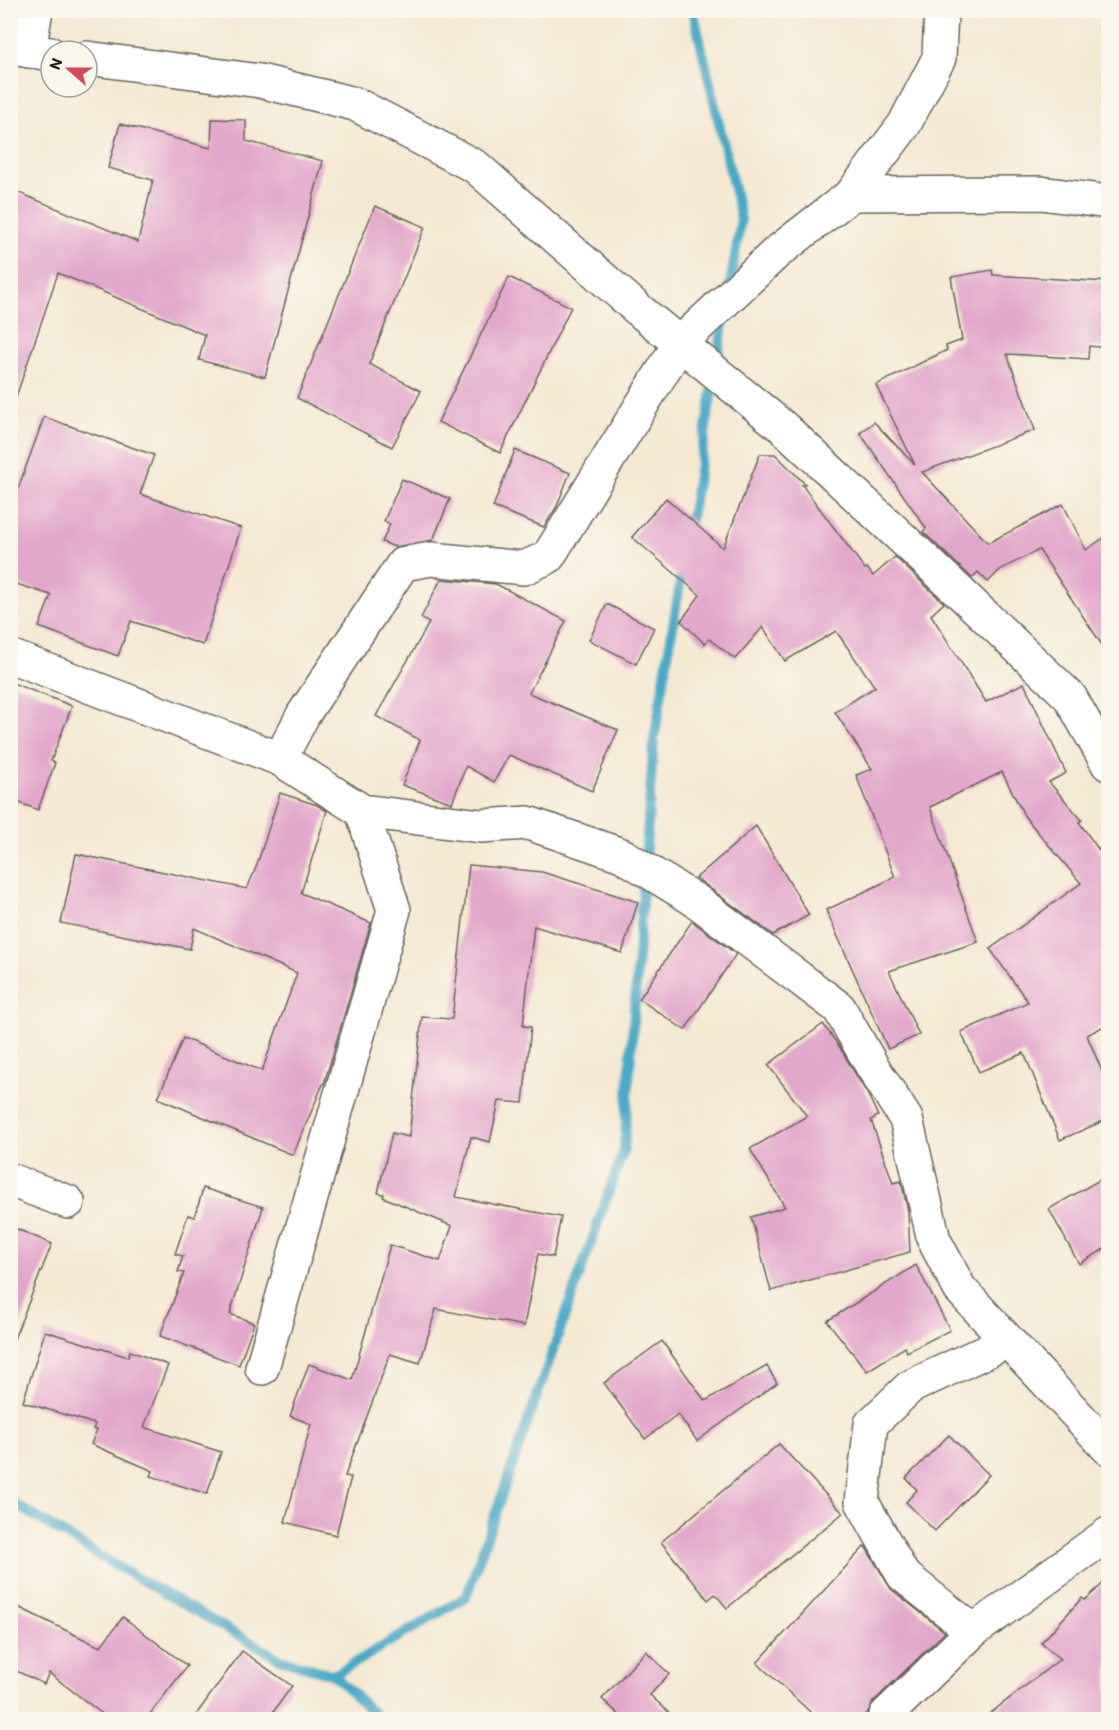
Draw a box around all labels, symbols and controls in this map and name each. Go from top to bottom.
north arrow [39,39,99,99]
text: N [45,55,66,72]

